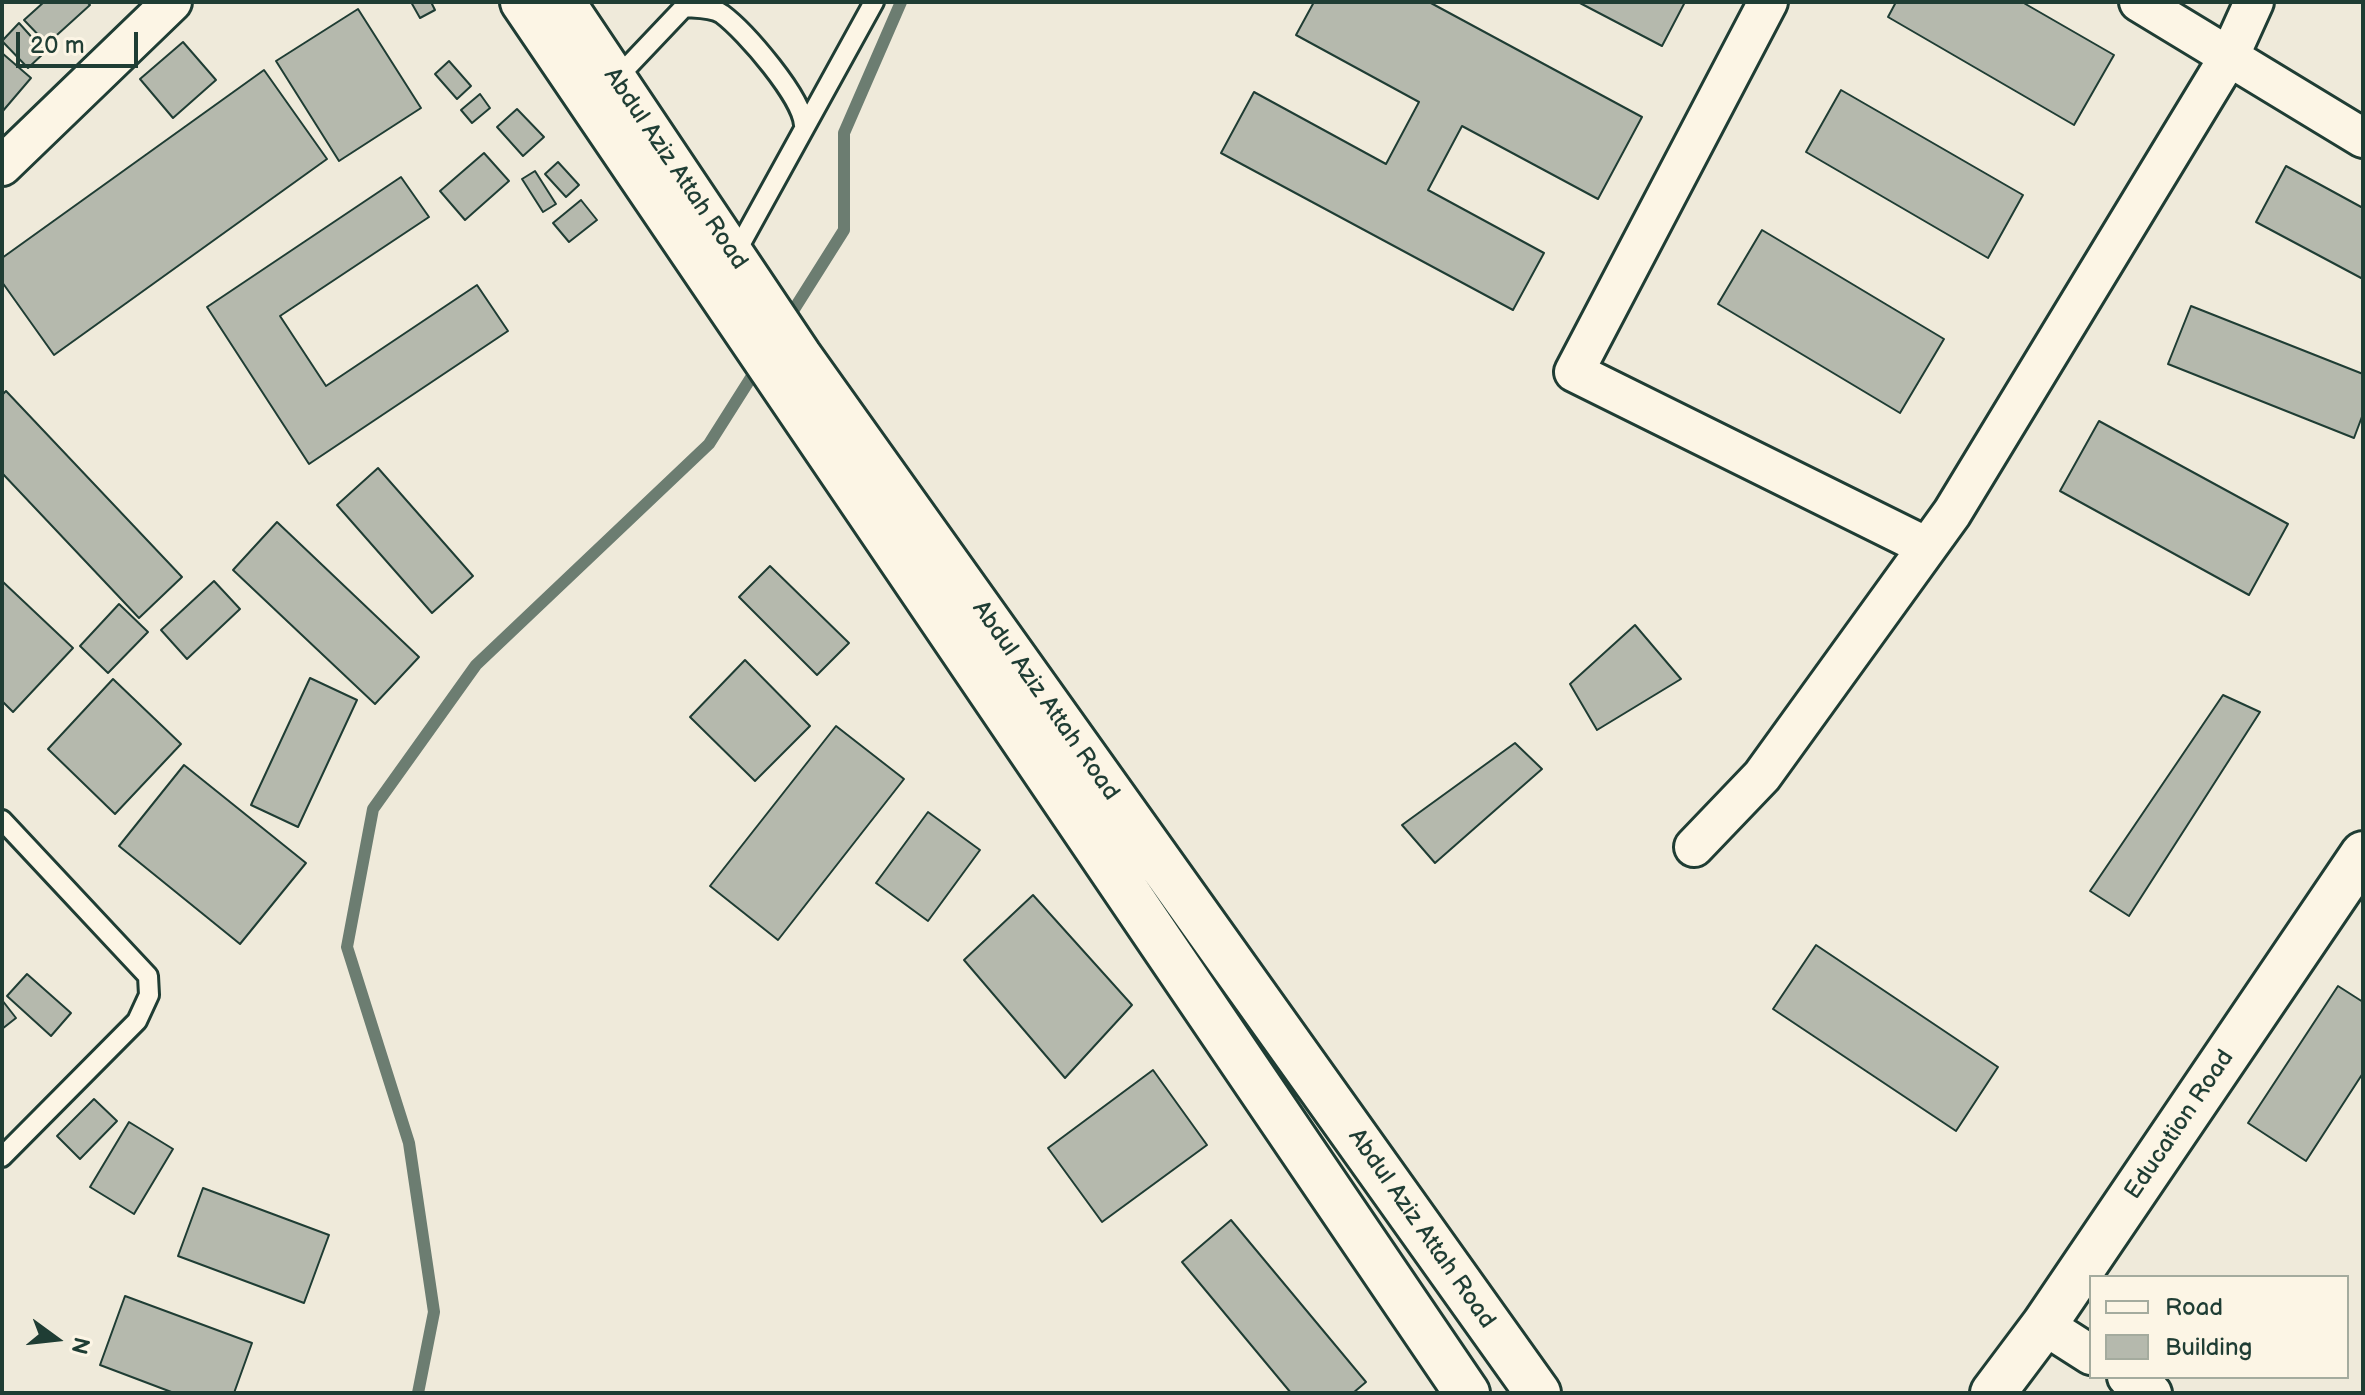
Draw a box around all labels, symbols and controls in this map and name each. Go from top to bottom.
scale bar [20,16,142,66]
text: 20 m [30,31,85,60]
street label: Abdul Aziz Attah Road [597,63,753,275]
street label: Abdul Aziz Attah Road [965,596,1125,806]
street label: Education Road [2119,1045,2241,1205]
street label: Abdul Aziz Attah Road [1341,1124,1501,1334]
legend [2089,1275,2349,1379]
text: Road [2165,1293,2223,1322]
north arrow [16,1299,96,1379]
text: Building [2165,1333,2252,1362]
text: N [64,1334,95,1357]

